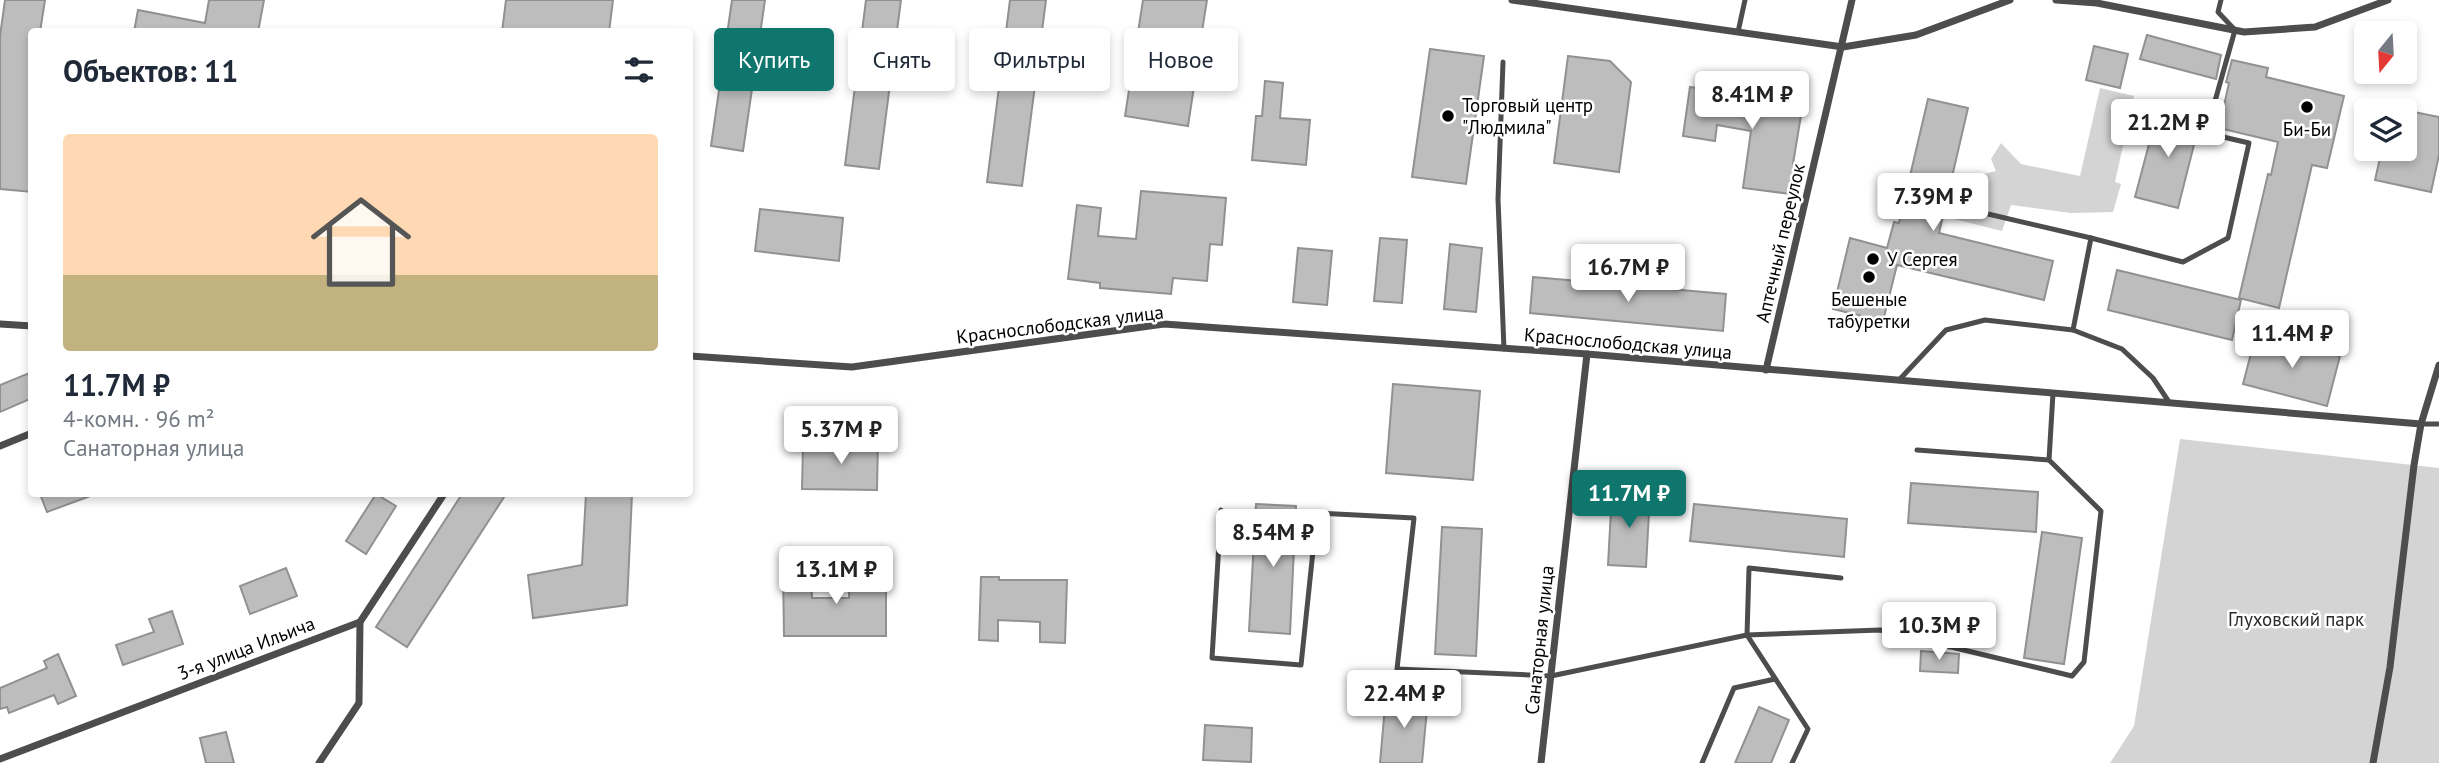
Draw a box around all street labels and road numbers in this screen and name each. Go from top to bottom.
street label: Аптечный переулок [1750,161,1810,325]
street label: Краснослободская улица [955,299,1165,349]
street label: Краснослободская улица [1523,322,1733,364]
street label: Санаторная улица [1519,564,1559,716]
street label: 3-я улица Ильича [174,611,318,685]

